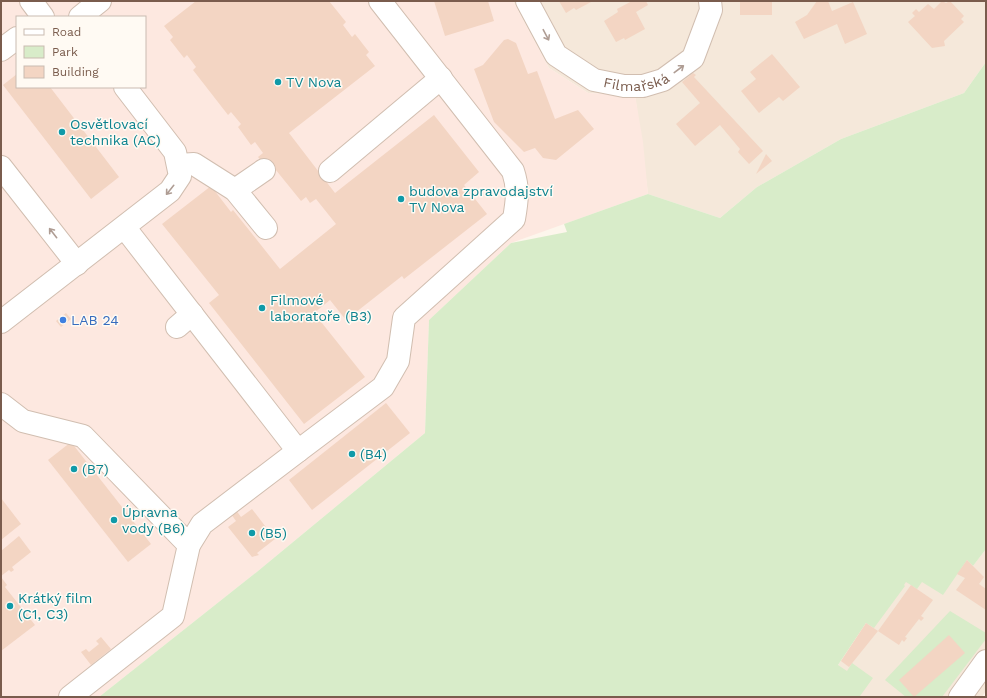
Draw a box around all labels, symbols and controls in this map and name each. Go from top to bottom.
legend [16,16,146,88]
text: Road [52,25,81,39]
one-way arrow [542,29,550,41]
text: Park [52,45,78,59]
one-way arrow [673,64,684,73]
text: Building [52,65,99,79]
street label: Filmařská [602,70,673,94]
place label: TV Nova [286,74,341,90]
marker: TV Nova [273,77,283,87]
place label: Osvětlovací technika (AC) [70,116,161,148]
marker: Osvětlovací technika (AC) [57,127,67,137]
place label: budova zpravodajství TV Nova [409,183,553,215]
one-way arrow [166,184,175,195]
marker: budova zpravodajství TV Nova [396,194,406,204]
one-way arrow [49,228,57,239]
place label: Filmové laboratoře (B3) [270,292,372,324]
marker: Filmové laboratoře (B3) [257,303,267,313]
place label: LAB 24 [71,312,119,328]
marker: LAB 24 [58,315,68,325]
place label: (B4) [360,446,387,462]
marker: (B4) [347,449,357,459]
place label: (B7) [82,461,109,477]
marker: (B7) [69,464,79,474]
place label: Úpravna vody (B6) [122,504,185,536]
marker: Úpravna vody (B6) [109,515,119,525]
place label: (B5) [260,525,287,541]
marker: (B5) [247,528,257,538]
place label: Krátký film (C1, C3) [18,590,92,622]
marker: Krátký film (C1, C3) [5,601,15,611]

